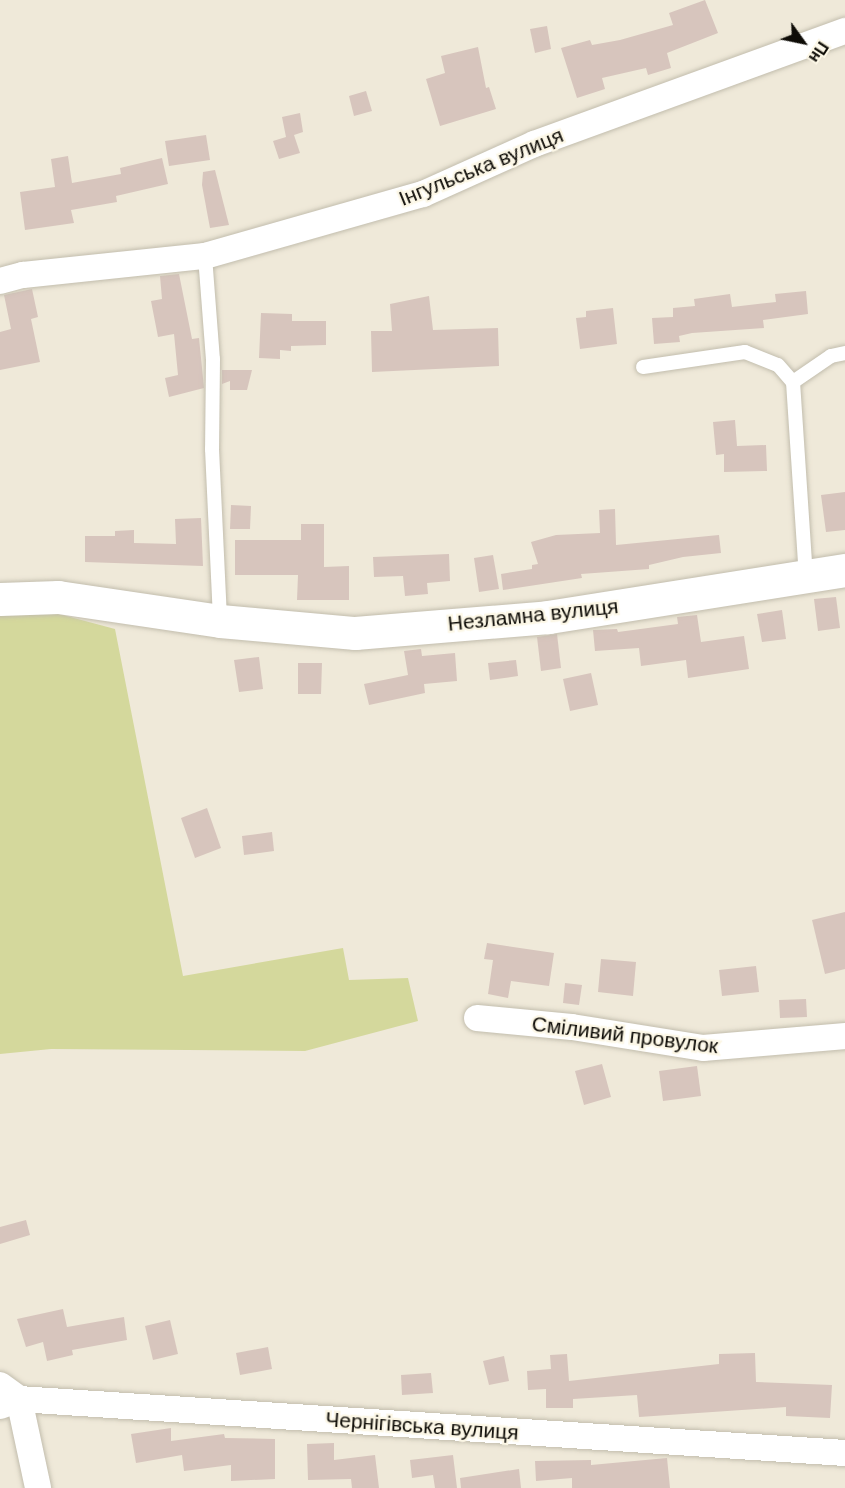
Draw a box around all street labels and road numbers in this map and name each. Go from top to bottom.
street label: Інгульська вулиця [395,123,567,211]
street label: Незламна вулиця [446,594,620,636]
street label: Сміливий провулок [530,1011,720,1059]
street label: Чернігівська вулиця [325,1407,519,1445]

